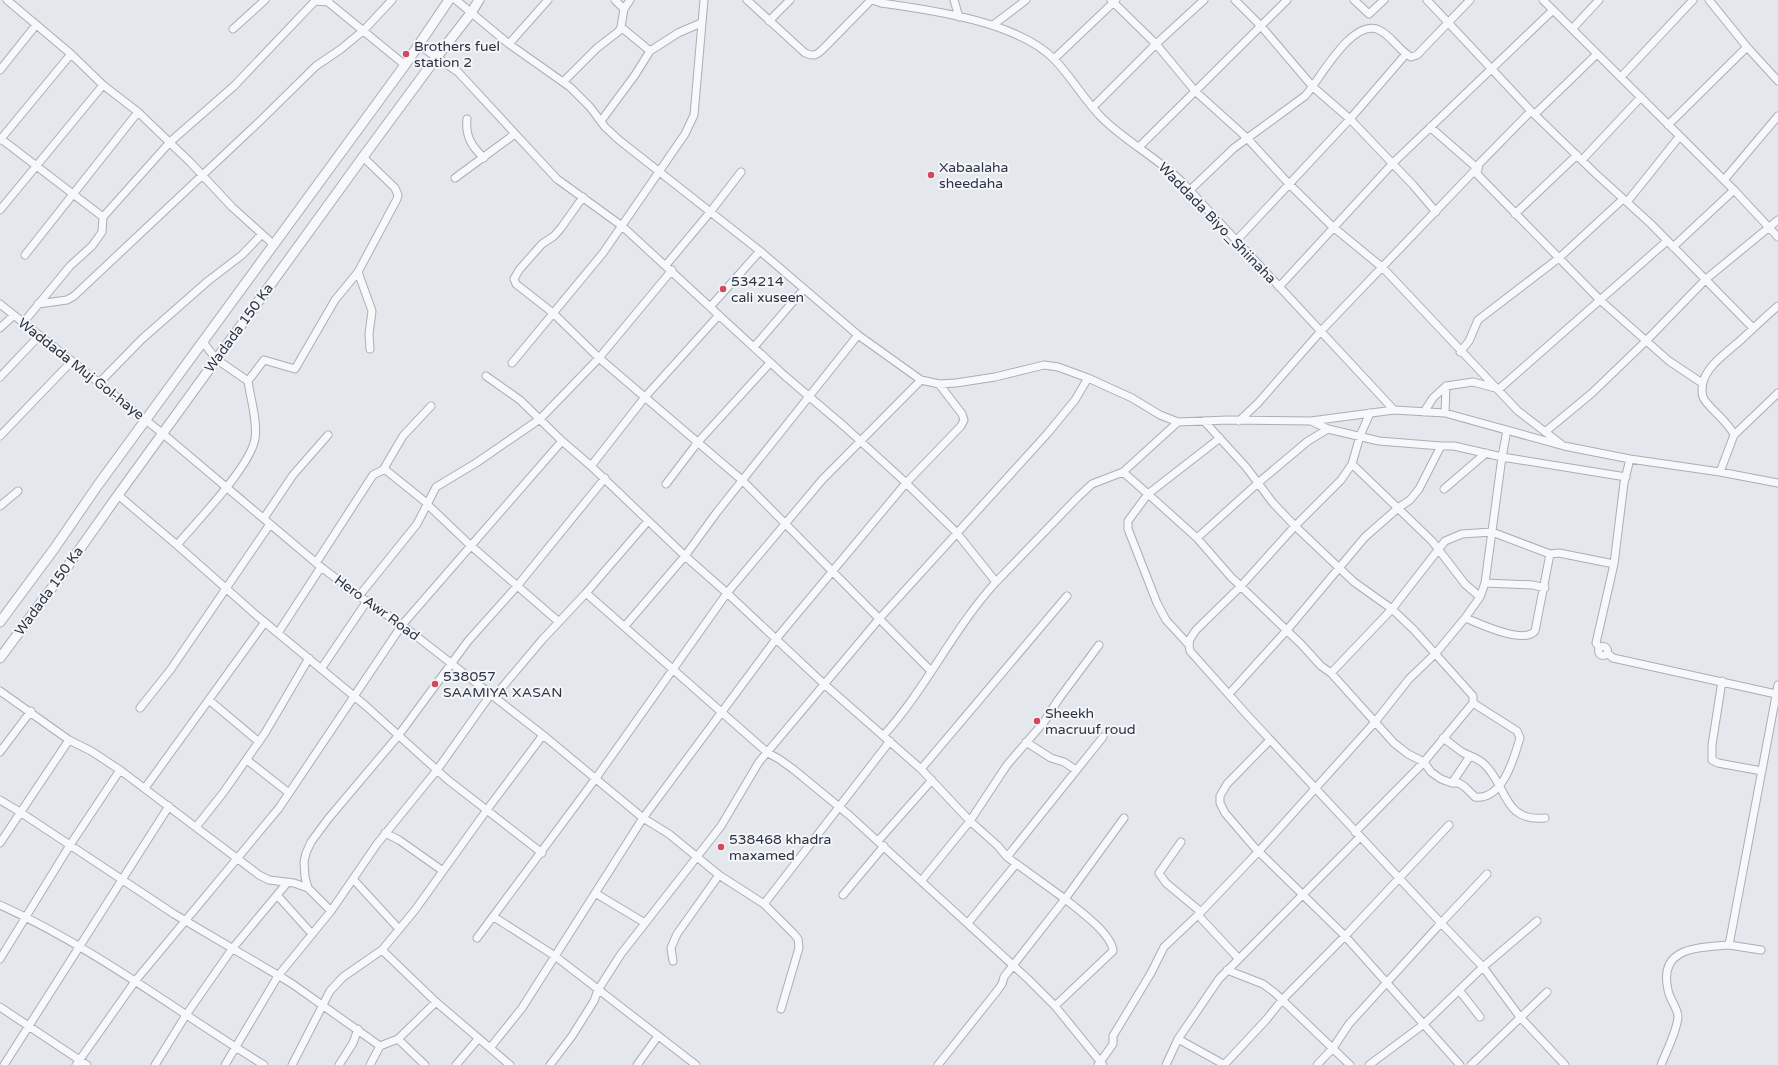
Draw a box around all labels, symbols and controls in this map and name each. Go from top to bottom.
place label: Brothers fuel station 2 [414,38,500,71]
marker: Brothers fuel station 2 [401,49,411,59]
place label: Xabaalaha sheedaha [939,159,1008,192]
street label: Waddada Biyo_Shiinaha [1155,159,1279,287]
marker: Xabaalaha sheedaha [926,170,936,180]
place label: 534214 cali xuseen [731,273,804,306]
street label: Wadada 150 Ka [201,280,277,376]
marker: 534214 cali xuseen [718,284,728,294]
street label: Waddada Muj Gol-haye [15,314,148,424]
street label: Wadada 150 Ka [11,543,87,639]
street label: Hero Awr Road [331,571,423,645]
place label: 538057 SAAMIYA XASAN [443,668,563,701]
marker: 538057 SAAMIYA XASAN [430,679,440,689]
place label: Sheekh macruuf roud [1045,705,1136,738]
marker: Sheekh macruuf roud [1032,716,1042,726]
place label: 538468 khadra maxamed [729,831,831,864]
marker: 538468 khadra maxamed [716,842,726,852]

